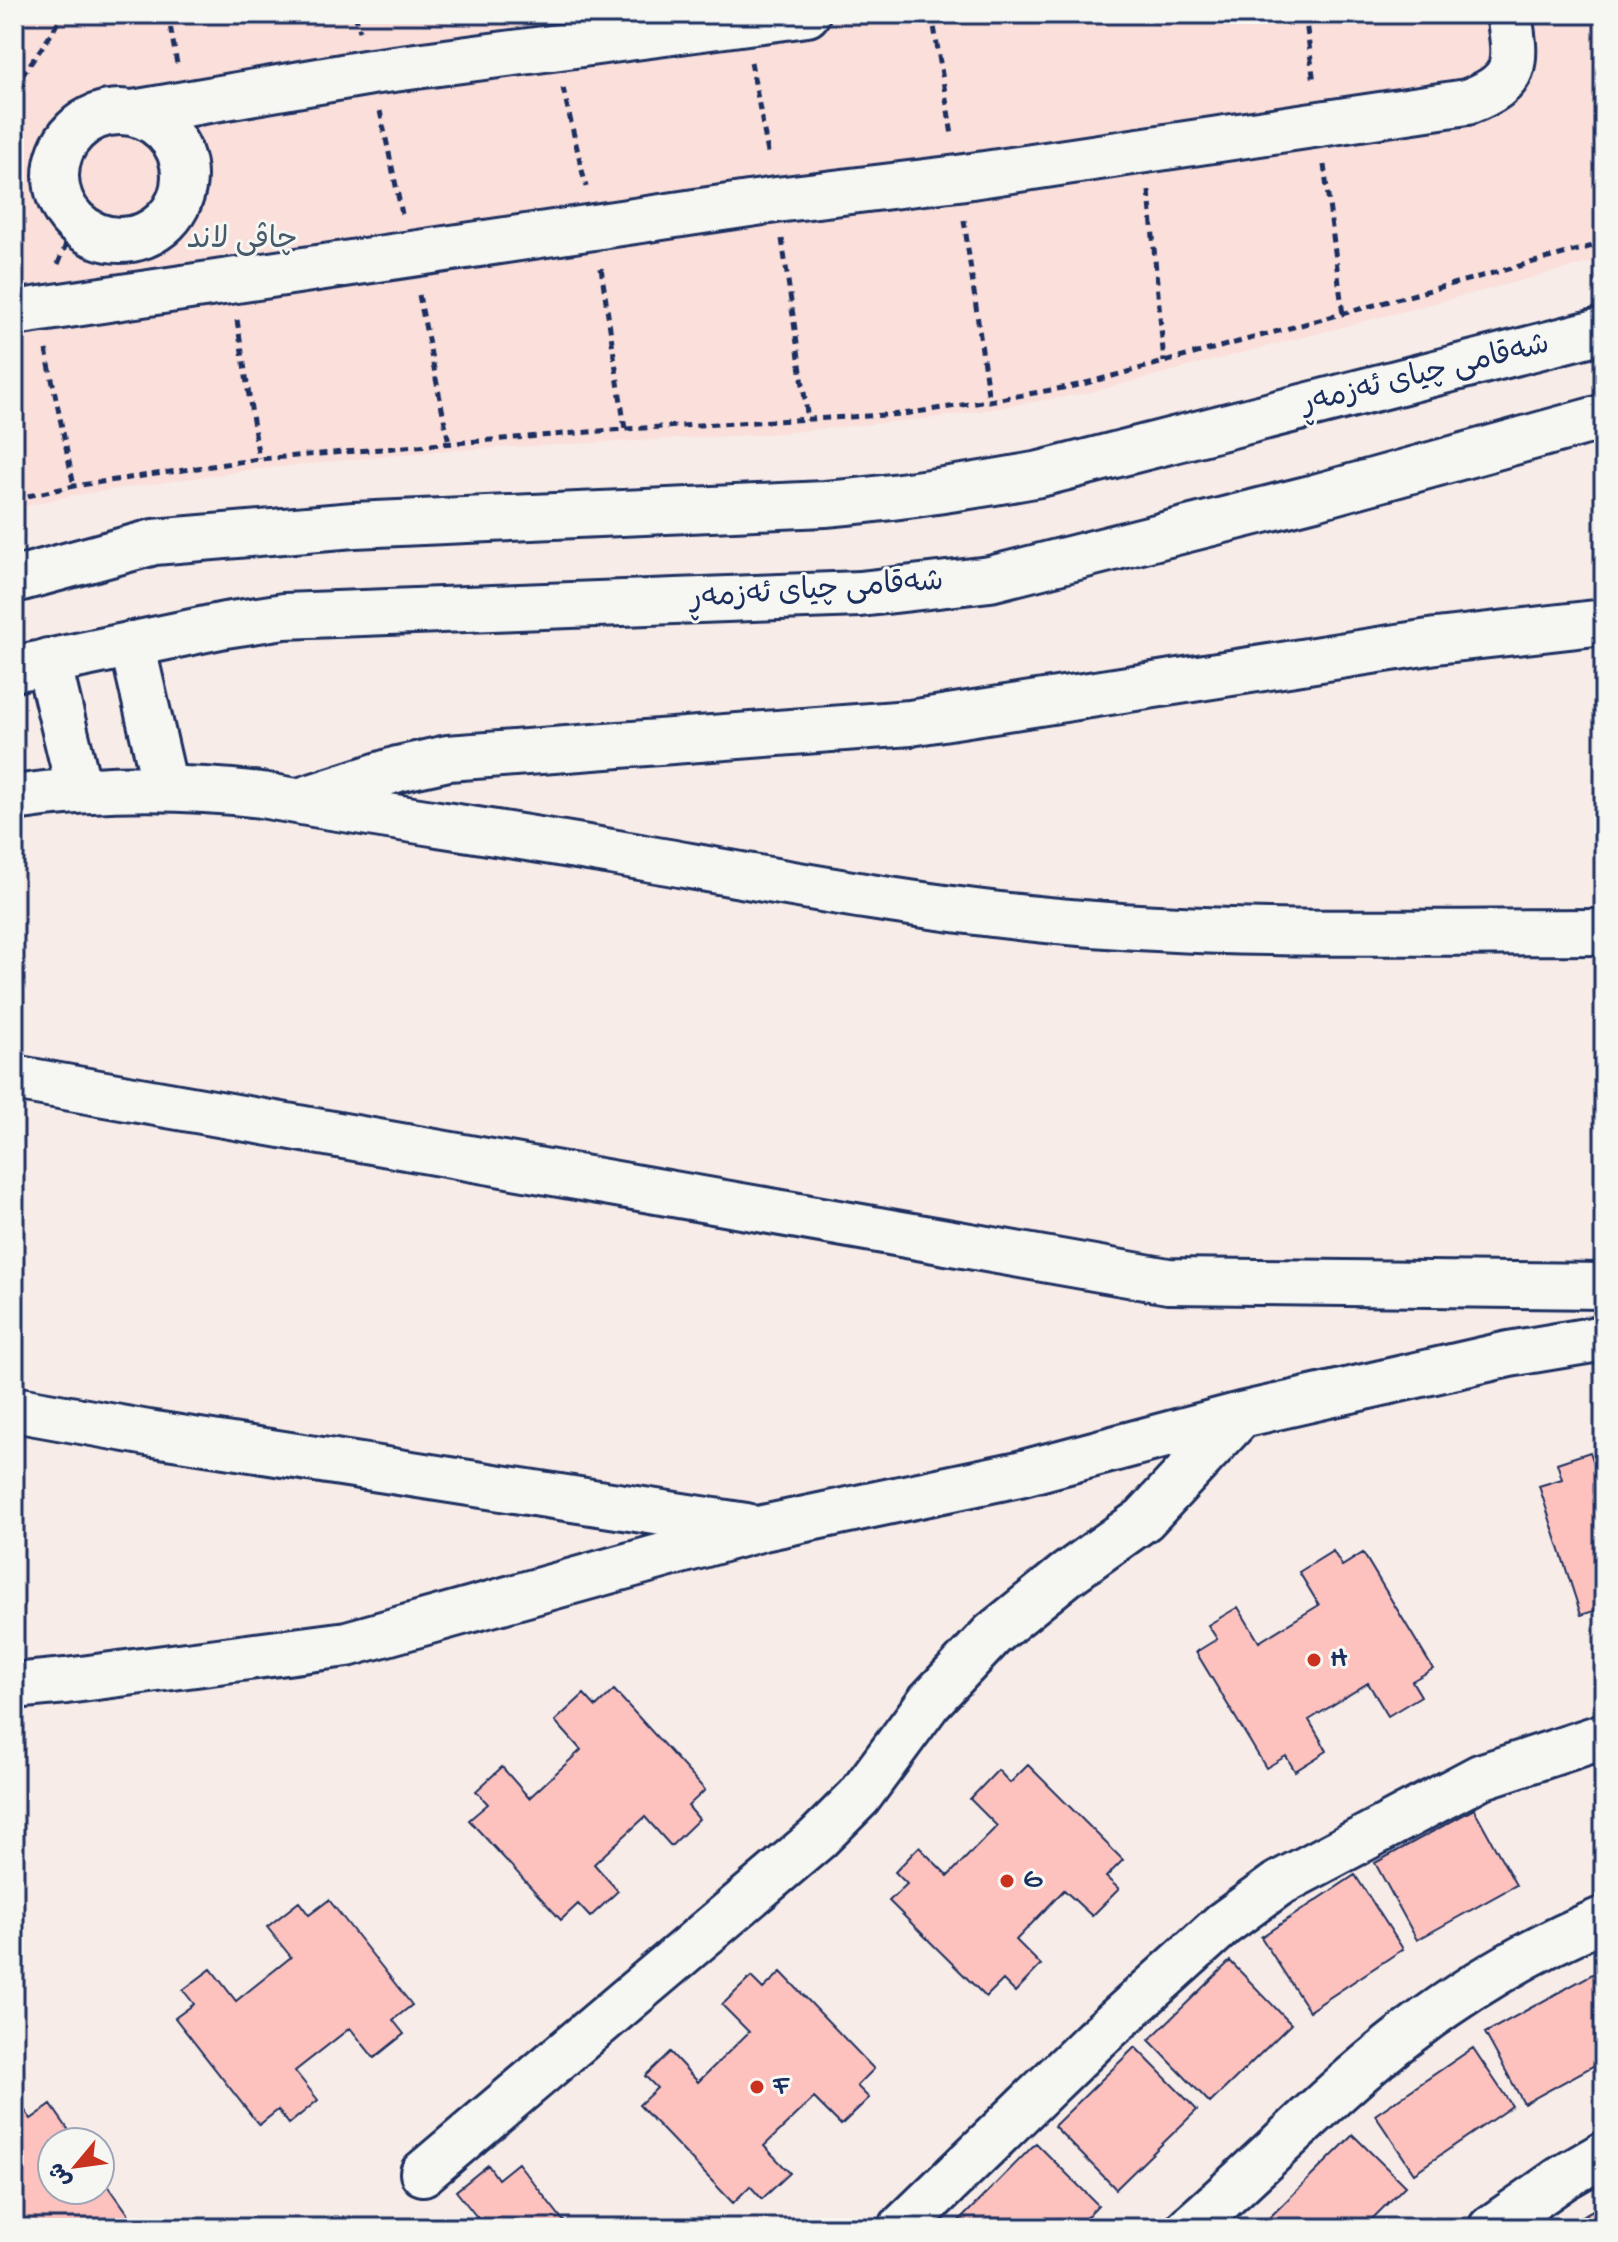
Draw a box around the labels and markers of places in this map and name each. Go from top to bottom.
place label: H [1330,1643,1348,1678]
marker: H [1305,1651,1323,1669]
place label: G [1023,1864,1043,1899]
marker: G [998,1872,1016,1890]
place label: F [772,2070,790,2105]
marker: F [748,2078,766,2096]

